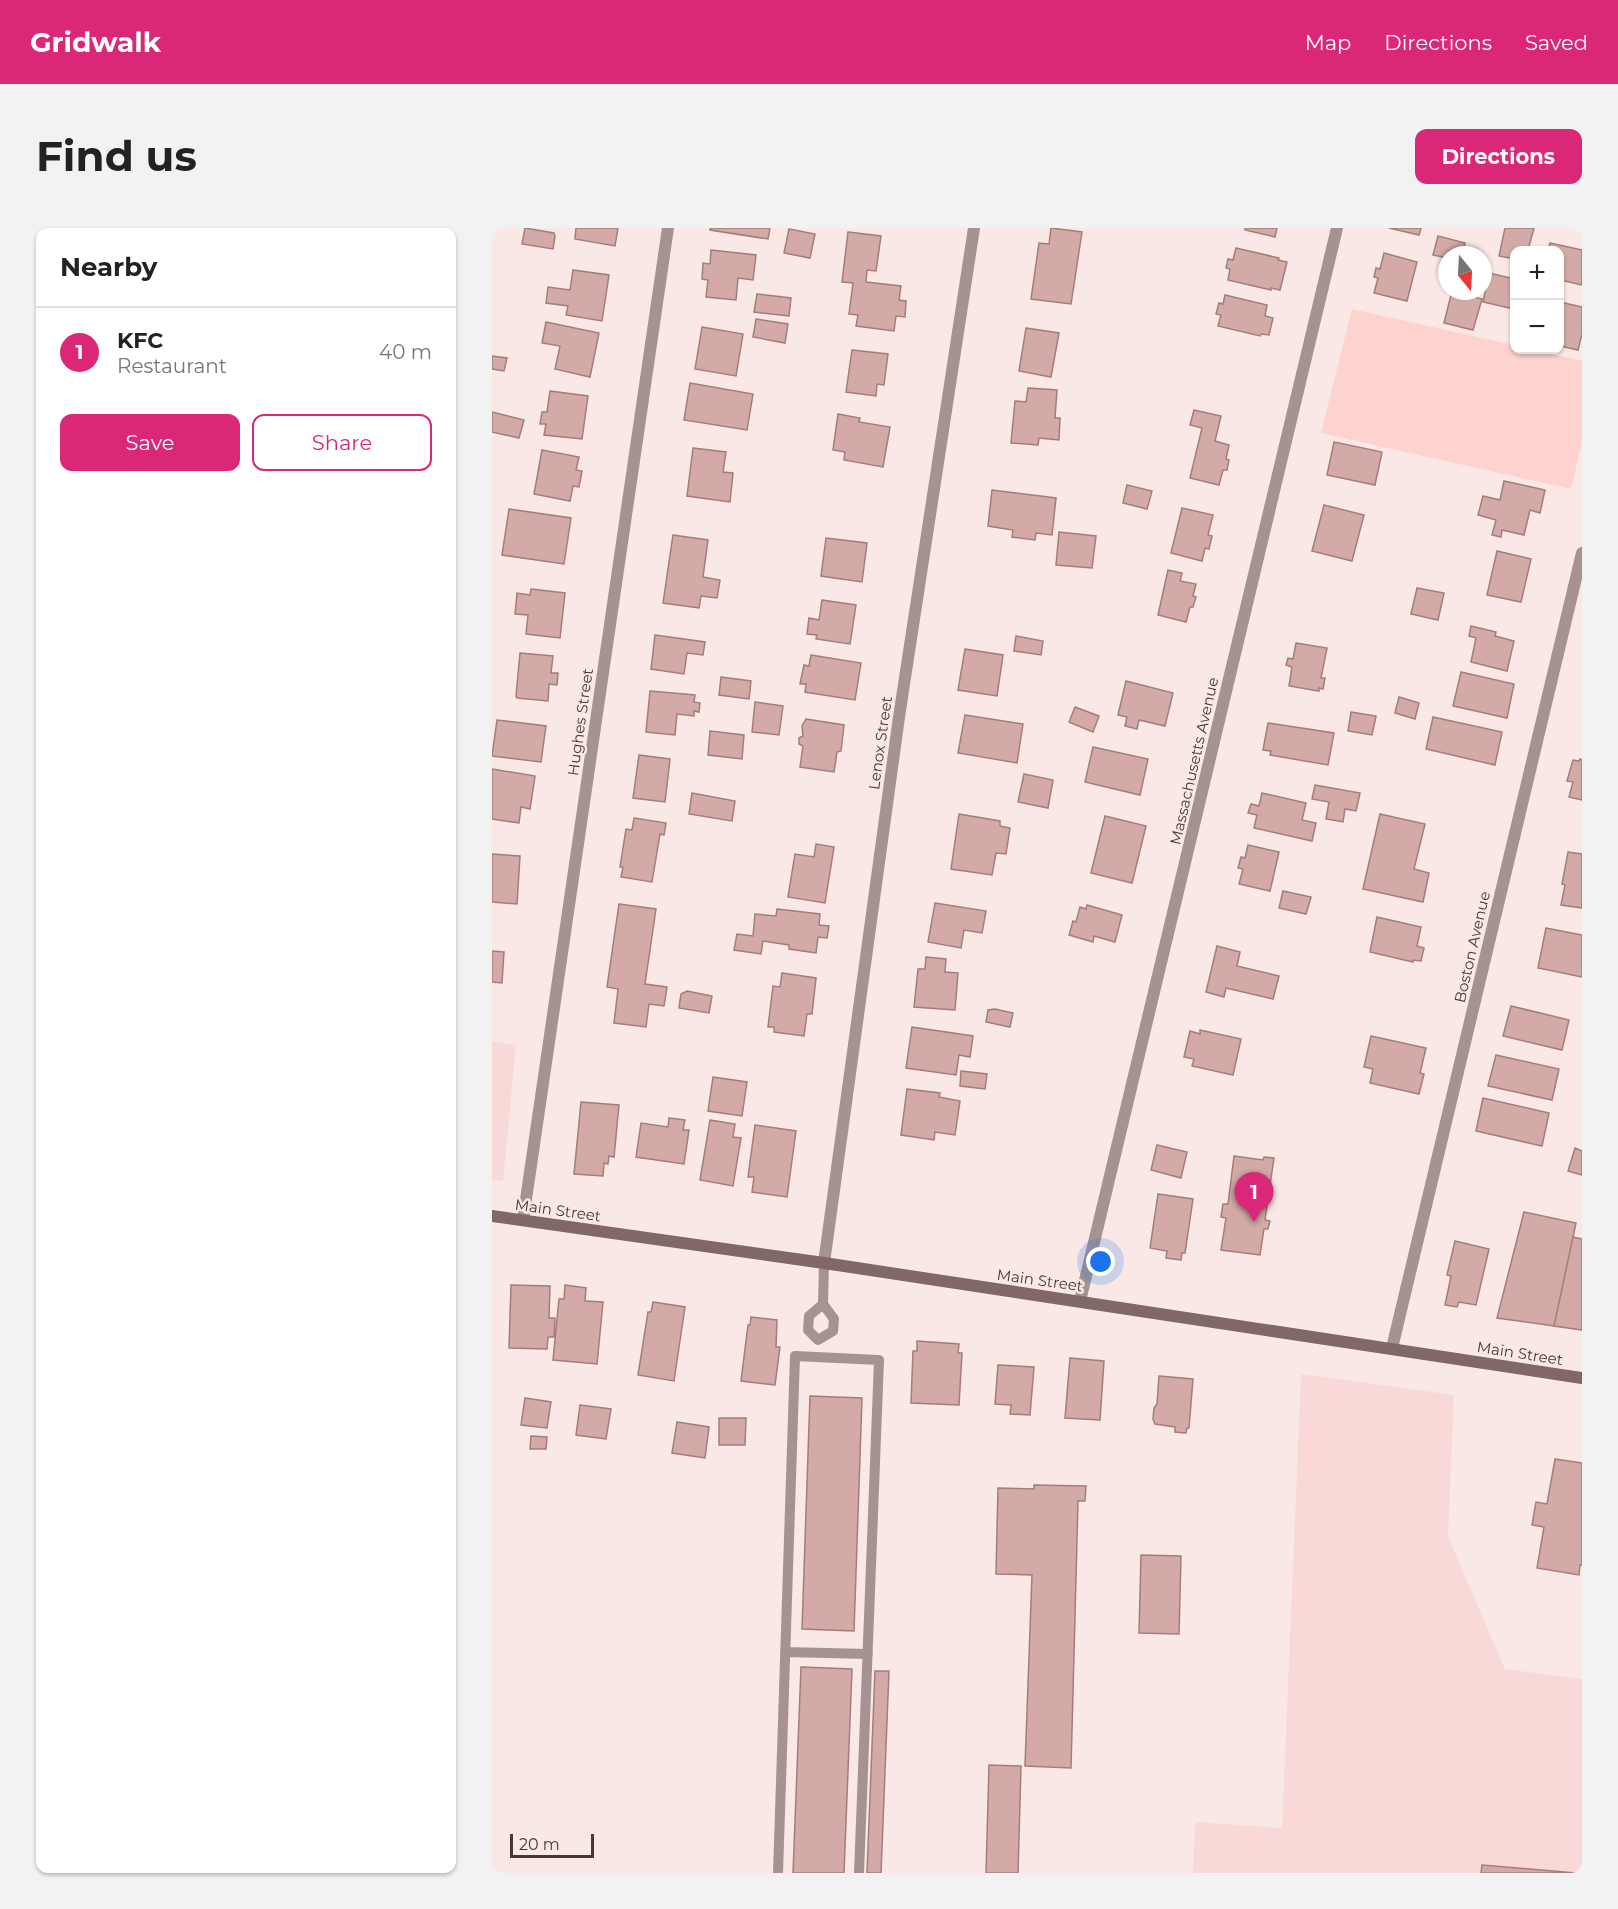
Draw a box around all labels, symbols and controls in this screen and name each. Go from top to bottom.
text: Gridwalk [30,25,161,59]
text: Map [1305,30,1351,55]
text: Directions [1384,30,1492,55]
text: Saved [1525,30,1588,55]
button: Directions [1415,129,1582,184]
text: Find us [36,130,197,182]
north arrow [1438,246,1492,300]
map controls [1510,246,1564,354]
button: + [1510,246,1564,300]
text: Nearby [60,251,157,283]
button: − [1510,300,1564,354]
text: KFC [117,327,163,354]
text: 1 [76,340,83,364]
text: 40 m [379,340,432,364]
text: Restaurant [117,354,227,378]
button: Save [60,414,240,471]
button: Share [252,414,432,471]
street label: Hughes Street [563,667,597,777]
street label: Massachusetts Avenue [1165,675,1223,847]
street label: Lenox Street [864,695,896,791]
street label: Boston Avenue [1450,889,1494,1005]
pin: 1 [1234,1172,1274,1222]
street label: Main Street [514,1195,602,1225]
your location [1086,1247,1115,1276]
street label: Main Street [996,1265,1084,1295]
street label: Main Street [1476,1337,1564,1369]
scale bar [510,1831,594,1858]
text: 20 m [519,1835,560,1854]

